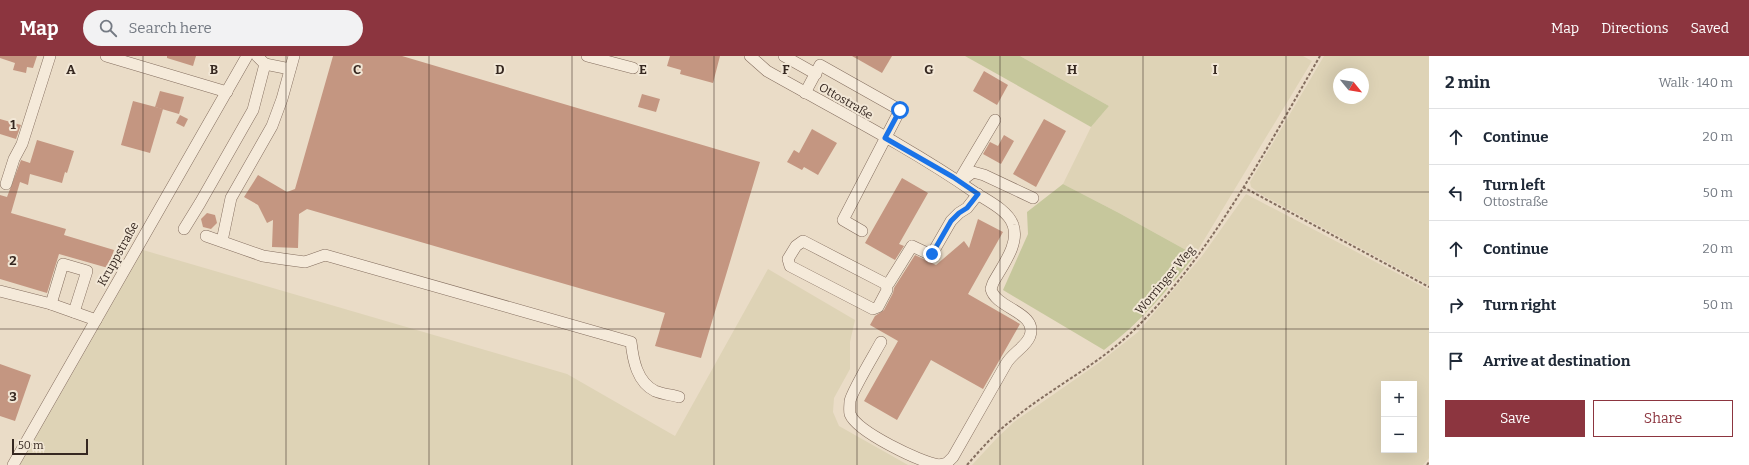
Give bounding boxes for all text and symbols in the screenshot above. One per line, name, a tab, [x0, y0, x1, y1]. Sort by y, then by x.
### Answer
search box	[83, 10, 363, 46]
text: Map	[20, 17, 59, 40]
icon: search	[97, 17, 119, 39]
text: Search here	[129, 19, 212, 37]
text: Map	[1551, 20, 1579, 37]
text: Directions	[1601, 20, 1669, 37]
text: Saved	[1691, 20, 1729, 37]
text: A	[66, 62, 76, 77]
text: B	[210, 62, 218, 77]
text: C	[353, 62, 361, 77]
text: D	[495, 62, 505, 77]
text: E	[639, 62, 647, 77]
text: F	[782, 62, 790, 77]
text: G	[924, 62, 934, 77]
text: H	[1067, 62, 1077, 77]
text: I	[1213, 62, 1218, 77]
north arrow	[1333, 68, 1369, 104]
text: 2 min	[1445, 72, 1490, 93]
text: Walk · 140 m	[1658, 75, 1733, 90]
street label: Ottostraße	[816, 80, 876, 122]
route start	[891, 101, 909, 119]
text: 1	[10, 117, 16, 132]
icon: ahead	[1445, 126, 1467, 148]
text: Continue	[1483, 128, 1549, 146]
text: 20 m	[1703, 129, 1733, 144]
text: Turn left	[1483, 176, 1545, 194]
icon: left	[1445, 182, 1467, 204]
text: 50 m	[1703, 185, 1733, 200]
text: Ottostraße	[1483, 194, 1548, 209]
street label: Kruppstraße	[95, 220, 141, 288]
icon: ahead	[1445, 238, 1467, 260]
text: Continue	[1483, 240, 1549, 258]
text: 20 m	[1703, 241, 1733, 256]
street label: Worringer Weg	[1132, 243, 1198, 317]
route end	[923, 245, 941, 263]
text: 2	[9, 253, 17, 268]
icon: right	[1445, 294, 1467, 316]
text: Turn right	[1483, 296, 1556, 314]
text: 50 m	[1703, 297, 1733, 312]
icon: arrive	[1445, 350, 1467, 372]
text: Arrive at destination	[1483, 352, 1630, 370]
map controls	[1381, 381, 1417, 453]
button: +	[1381, 381, 1417, 417]
text: 3	[9, 389, 17, 404]
button: Save	[1445, 400, 1585, 437]
button: Share	[1593, 400, 1733, 437]
button: −	[1381, 417, 1417, 453]
scale bar	[12, 437, 88, 456]
text: 50 m	[18, 439, 44, 452]

